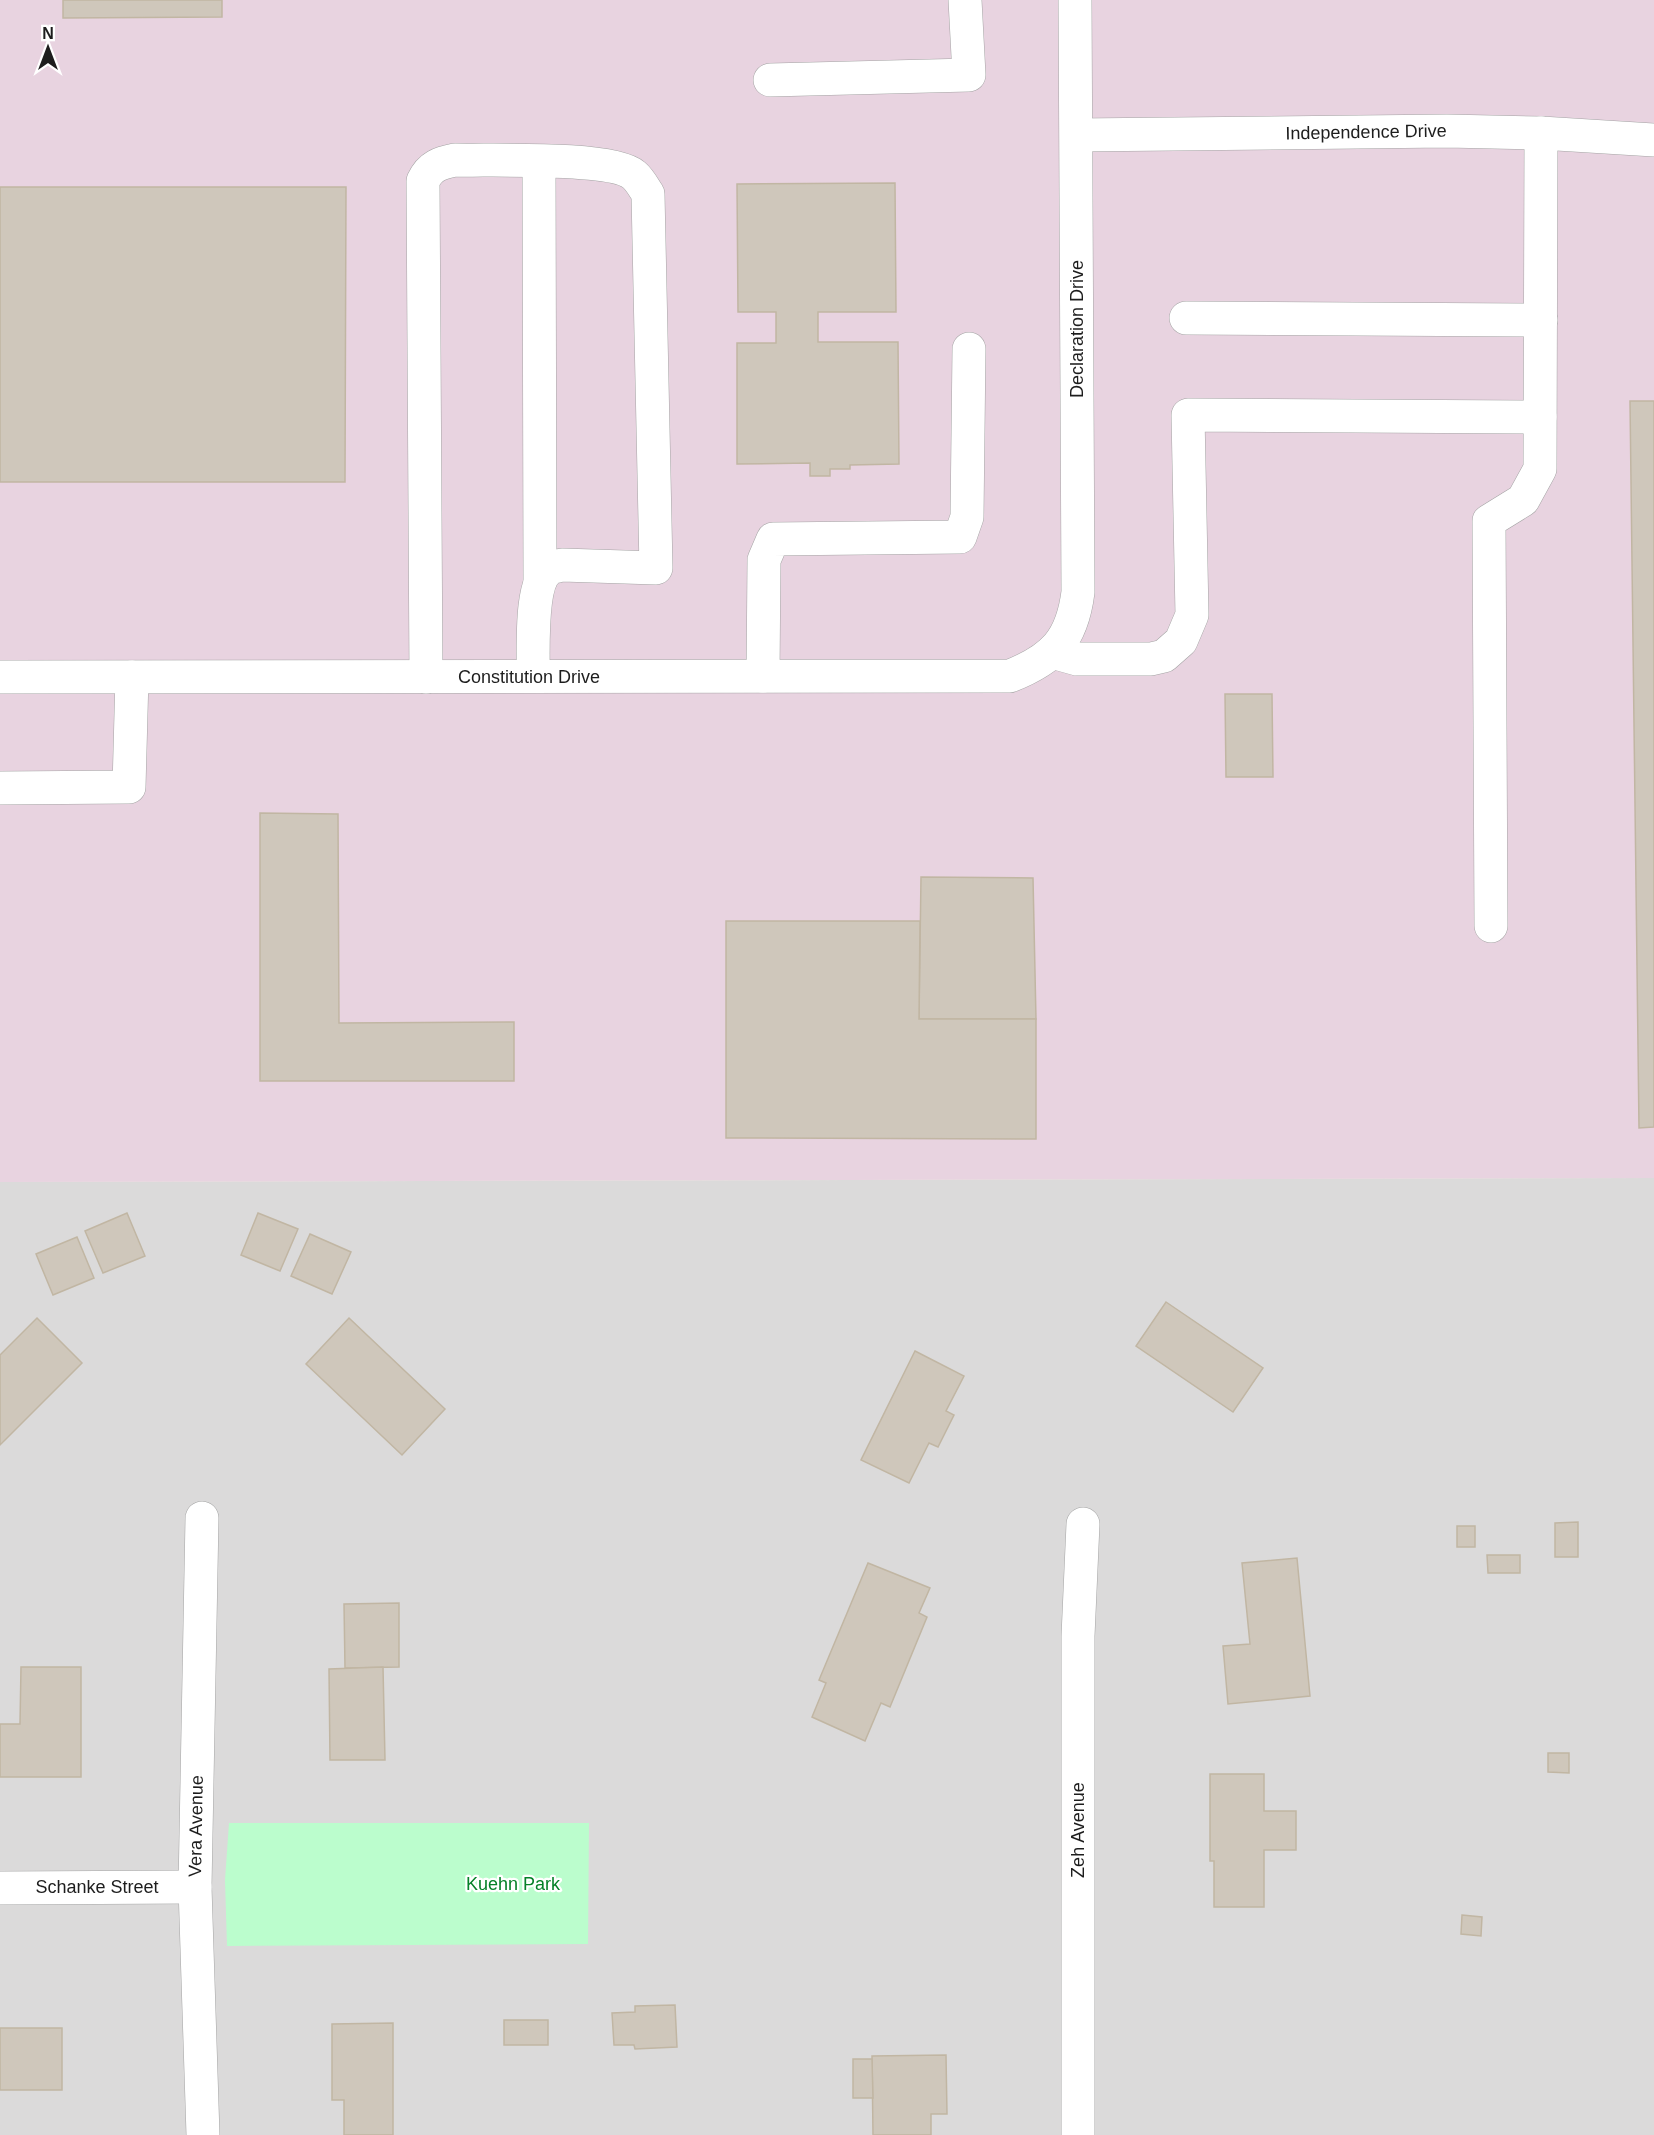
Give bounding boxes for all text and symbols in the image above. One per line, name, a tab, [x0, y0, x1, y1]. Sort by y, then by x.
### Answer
north arrow	[18, 18, 78, 78]
text: N	[42, 25, 54, 42]
street label: Independence Drive	[1285, 121, 1447, 143]
street label: Declaration Drive	[1067, 260, 1087, 398]
street label: Constitution Drive	[458, 667, 600, 687]
street label: Vera Avenue	[185, 1775, 207, 1877]
street label: Zeh Avenue	[1068, 1782, 1088, 1878]
park label: Kuehn Park	[466, 1874, 561, 1894]
street label: Schanke Street	[35, 1877, 159, 1897]

